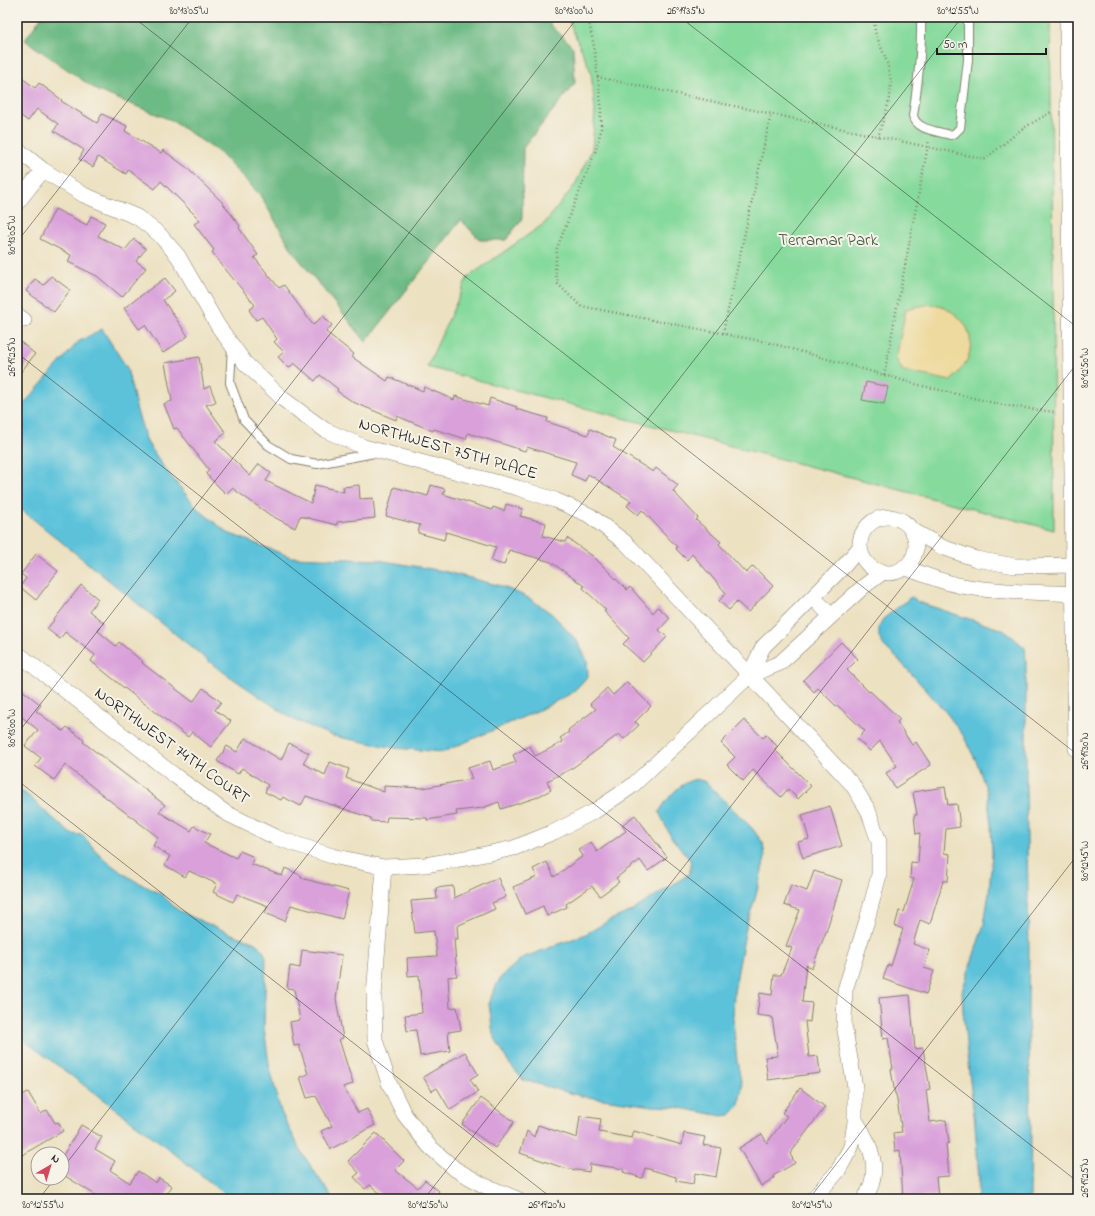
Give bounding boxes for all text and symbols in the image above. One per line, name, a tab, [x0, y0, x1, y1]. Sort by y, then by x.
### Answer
text: 80°13'05"W	[169, 4, 209, 19]
text: 80°13'00"W	[555, 4, 593, 19]
text: 26°19'35"N	[667, 4, 705, 19]
text: 80°12'55"W	[937, 4, 979, 19]
scale bar	[937, 30, 1046, 56]
text: 50 m	[943, 36, 967, 54]
text: 80°13'05"W	[5, 215, 20, 255]
park label: Terramar Park	[778, 228, 878, 253]
text: 26°19'25"N	[5, 337, 20, 377]
text: 80°12'50"W	[1078, 348, 1093, 388]
street label: NORTHWEST 75TH PLACE	[356, 412, 540, 486]
street label: NORTHWEST 74TH COURT	[89, 681, 255, 811]
text: 80°13'00"W	[5, 709, 20, 747]
text: 26°19'30"N	[1078, 732, 1093, 769]
text: 80°12'45"W	[1078, 841, 1093, 881]
north arrow	[30, 1146, 70, 1186]
text: N	[48, 1150, 63, 1168]
text: 26°19'25"N	[1078, 1158, 1093, 1198]
text: 80°12'55"W	[22, 1198, 64, 1213]
text: 80°12'50"W	[408, 1198, 448, 1213]
text: 26°19'20"N	[528, 1198, 566, 1213]
text: 80°12'45"W	[792, 1198, 832, 1213]

